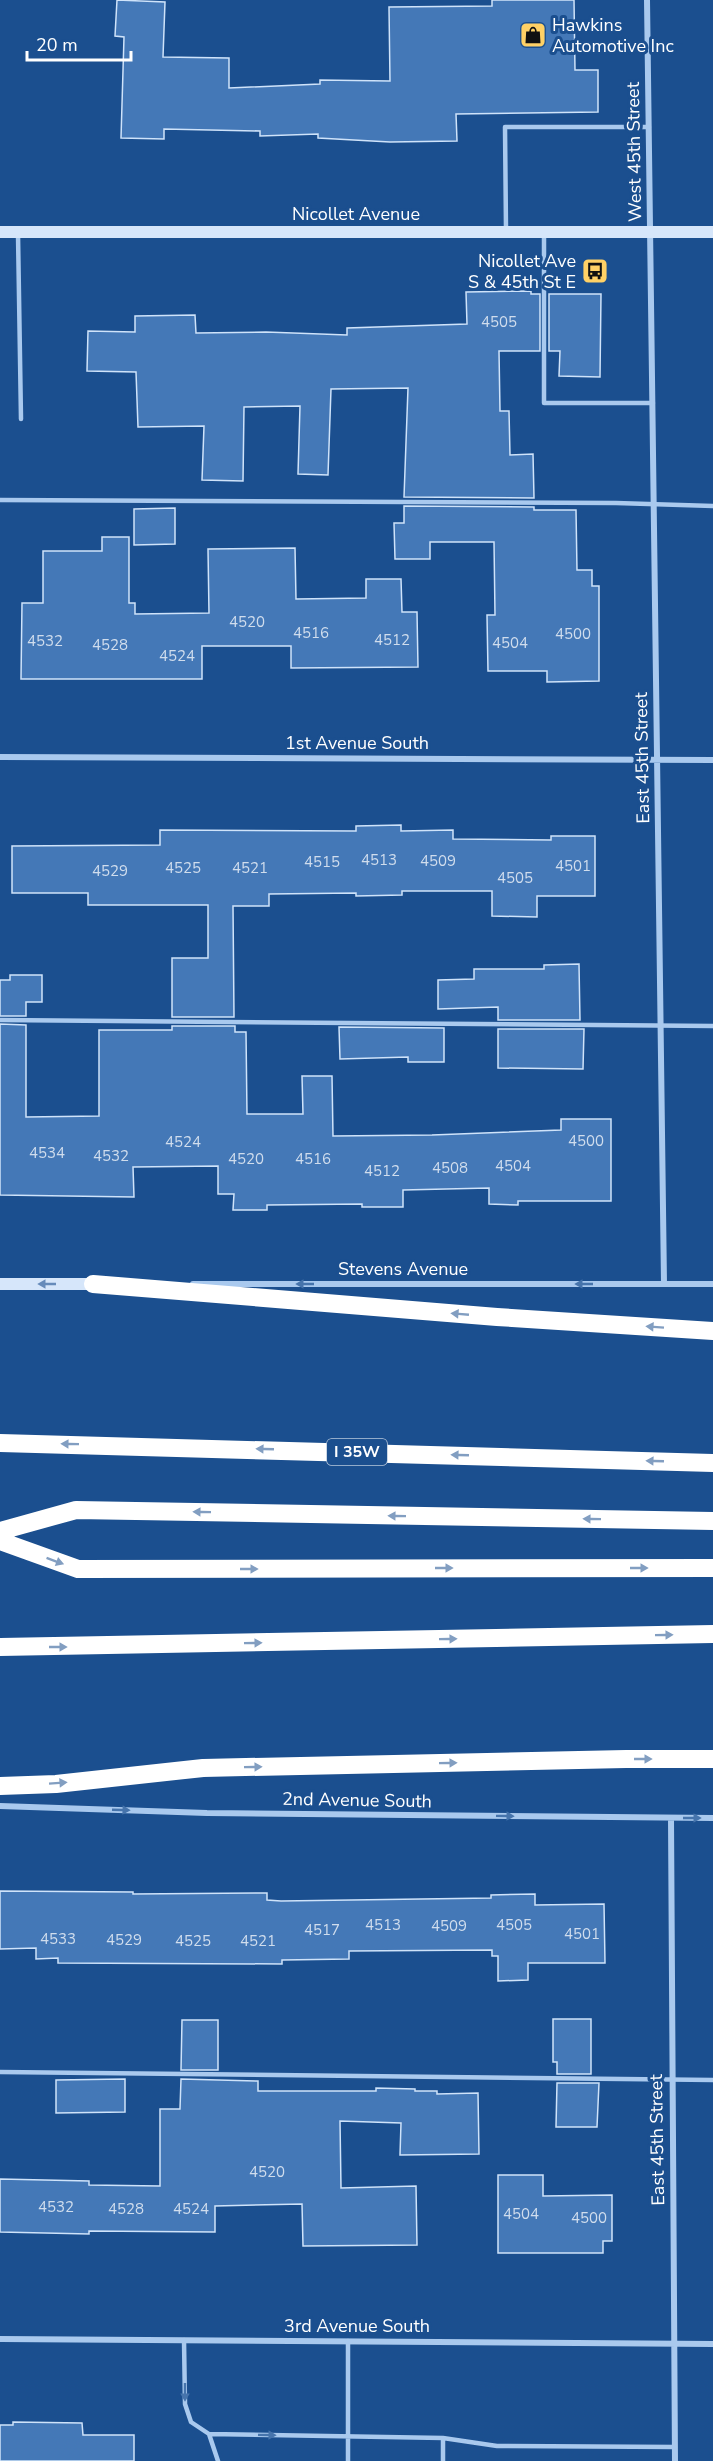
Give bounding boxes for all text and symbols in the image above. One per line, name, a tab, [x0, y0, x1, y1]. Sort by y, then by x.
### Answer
place label: Hawkins Automotive Inc	[552, 13, 674, 58]
shop icon: Hawkins Automotive Inc	[518, 20, 548, 50]
scale bar	[27, 24, 130, 62]
text: 20 m	[36, 33, 78, 57]
street label: West 45th Street	[621, 81, 647, 222]
street label: Nicollet Avenue	[292, 202, 420, 226]
place label: Nicollet Ave S & 45th St E	[468, 249, 576, 294]
bus stop icon: Nicollet Ave S & 45th St E	[580, 256, 610, 286]
house number: 4505	[481, 312, 517, 332]
house number: 4520	[229, 612, 265, 632]
house number: 4516	[293, 623, 329, 643]
house number: 4500	[555, 624, 591, 644]
house number: 4512	[374, 630, 410, 650]
house number: 4532	[27, 631, 63, 651]
house number: 4504	[492, 633, 528, 653]
house number: 4528	[92, 635, 128, 655]
house number: 4524	[159, 646, 195, 666]
street label: East 45th Street	[629, 691, 655, 824]
street label: 1st Avenue South	[285, 731, 429, 755]
house number: 4513	[361, 850, 397, 870]
house number: 4509	[420, 851, 456, 871]
house number: 4515	[304, 852, 340, 872]
house number: 4501	[555, 856, 591, 876]
house number: 4525	[165, 858, 201, 878]
house number: 4521	[232, 858, 268, 878]
house number: 4529	[92, 861, 128, 881]
house number: 4505	[497, 868, 533, 888]
house number: 4500	[568, 1131, 604, 1151]
house number: 4524	[165, 1132, 201, 1152]
house number: 4534	[29, 1143, 65, 1163]
house number: 4532	[93, 1146, 129, 1166]
house number: 4520	[228, 1149, 264, 1169]
house number: 4516	[295, 1149, 331, 1169]
house number: 4504	[495, 1156, 531, 1176]
house number: 4508	[432, 1158, 468, 1178]
house number: 4512	[364, 1161, 400, 1181]
street label: Stevens Avenue	[338, 1257, 468, 1281]
one-way arrow	[37, 1279, 56, 1289]
one-way arrow	[296, 1279, 315, 1289]
one-way arrow	[575, 1279, 594, 1289]
one-way arrow	[451, 1309, 470, 1319]
one-way arrow	[645, 1323, 664, 1332]
one-way arrow	[60, 1439, 79, 1449]
road number: I 35W	[327, 1439, 387, 1465]
one-way arrow	[255, 1445, 274, 1454]
one-way arrow	[450, 1450, 469, 1460]
one-way arrow	[645, 1456, 664, 1466]
one-way arrow	[192, 1508, 211, 1517]
one-way arrow	[387, 1511, 406, 1521]
one-way arrow	[582, 1514, 601, 1524]
one-way arrow	[46, 1556, 64, 1566]
one-way arrow	[434, 1563, 453, 1573]
one-way arrow	[629, 1563, 648, 1573]
one-way arrow	[239, 1564, 258, 1574]
one-way arrow	[655, 1630, 674, 1639]
one-way arrow	[439, 1634, 458, 1643]
one-way arrow	[244, 1638, 263, 1648]
one-way arrow	[49, 1642, 68, 1652]
one-way arrow	[633, 1754, 652, 1764]
one-way arrow	[438, 1758, 457, 1768]
one-way arrow	[243, 1763, 262, 1772]
one-way arrow	[49, 1778, 68, 1788]
street label: 2nd Avenue South	[282, 1787, 432, 1813]
one-way arrow	[112, 1805, 131, 1814]
one-way arrow	[496, 1812, 515, 1821]
one-way arrow	[682, 1813, 701, 1823]
house number: 4513	[365, 1915, 401, 1935]
house number: 4505	[496, 1915, 532, 1935]
house number: 4509	[431, 1916, 467, 1936]
house number: 4517	[304, 1920, 340, 1940]
house number: 4501	[564, 1924, 600, 1944]
house number: 4533	[40, 1929, 76, 1949]
house number: 4529	[106, 1930, 142, 1950]
house number: 4525	[175, 1931, 211, 1951]
house number: 4521	[240, 1931, 276, 1951]
street label: East 45th Street	[644, 2073, 670, 2206]
house number: 4520	[249, 2162, 285, 2182]
house number: 4532	[38, 2197, 74, 2217]
house number: 4528	[108, 2199, 144, 2219]
house number: 4524	[173, 2199, 209, 2219]
house number: 4504	[503, 2204, 539, 2224]
house number: 4500	[571, 2208, 607, 2228]
street label: 3rd Avenue South	[284, 2314, 430, 2338]
one-way arrow	[180, 2383, 190, 2402]
one-way arrow	[258, 2430, 277, 2440]

